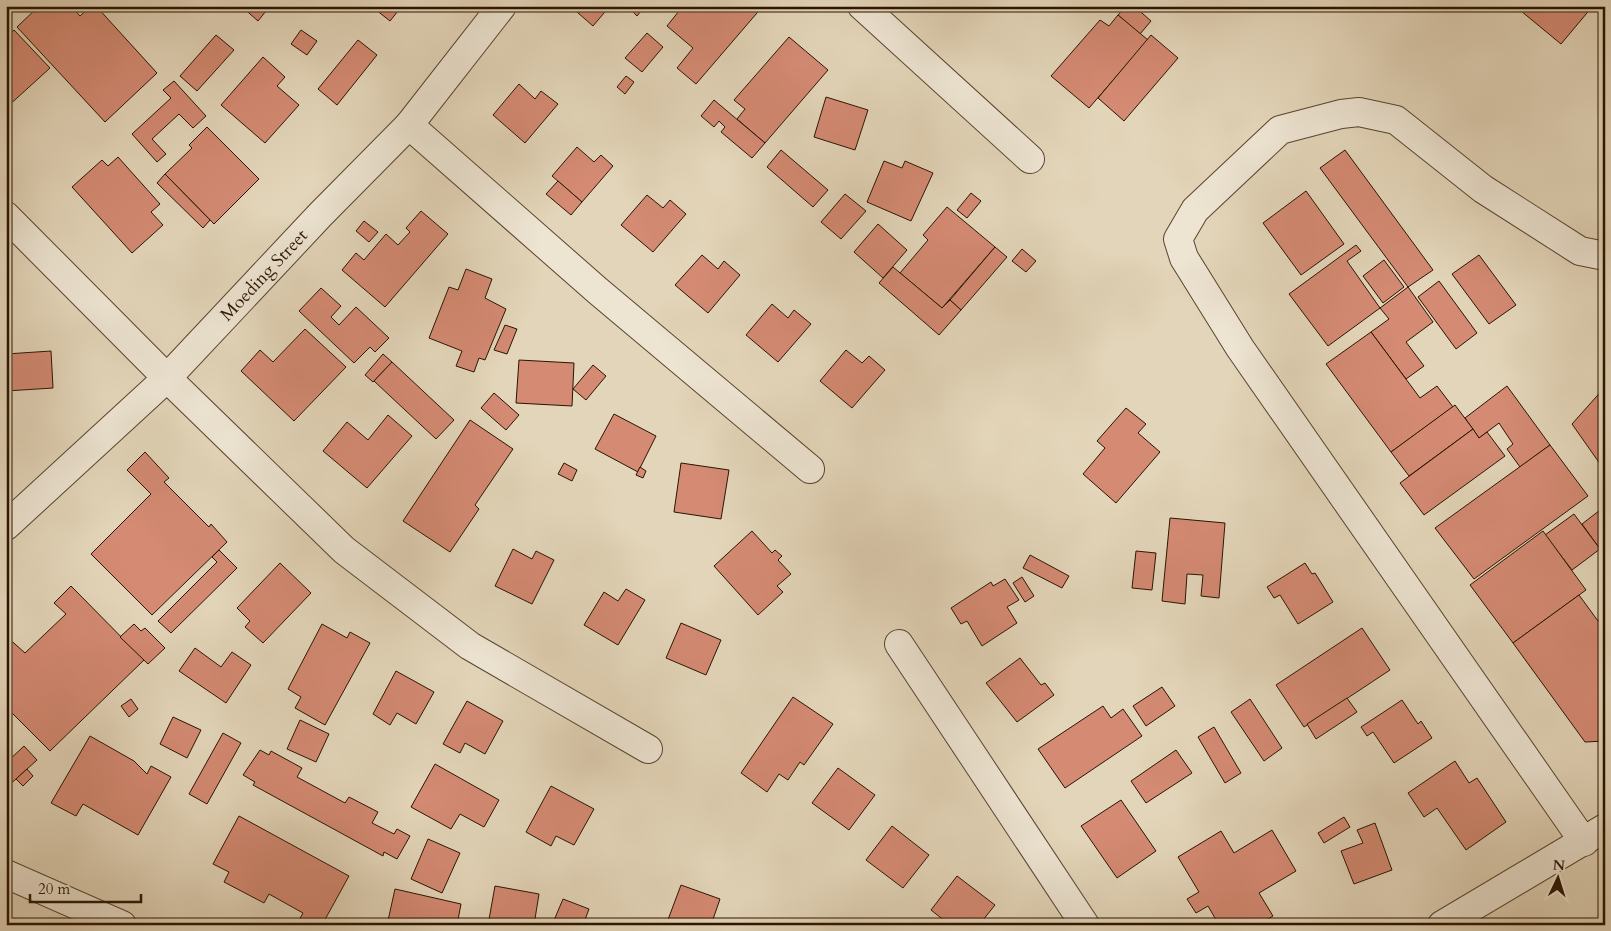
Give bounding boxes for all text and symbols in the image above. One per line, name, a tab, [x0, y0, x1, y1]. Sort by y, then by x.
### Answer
street label: Moeding Street	[215, 223, 314, 327]
north arrow	[1534, 854, 1584, 904]
text: N	[1552, 856, 1566, 875]
scale bar	[30, 871, 141, 903]
text: 20 m	[38, 879, 70, 899]

